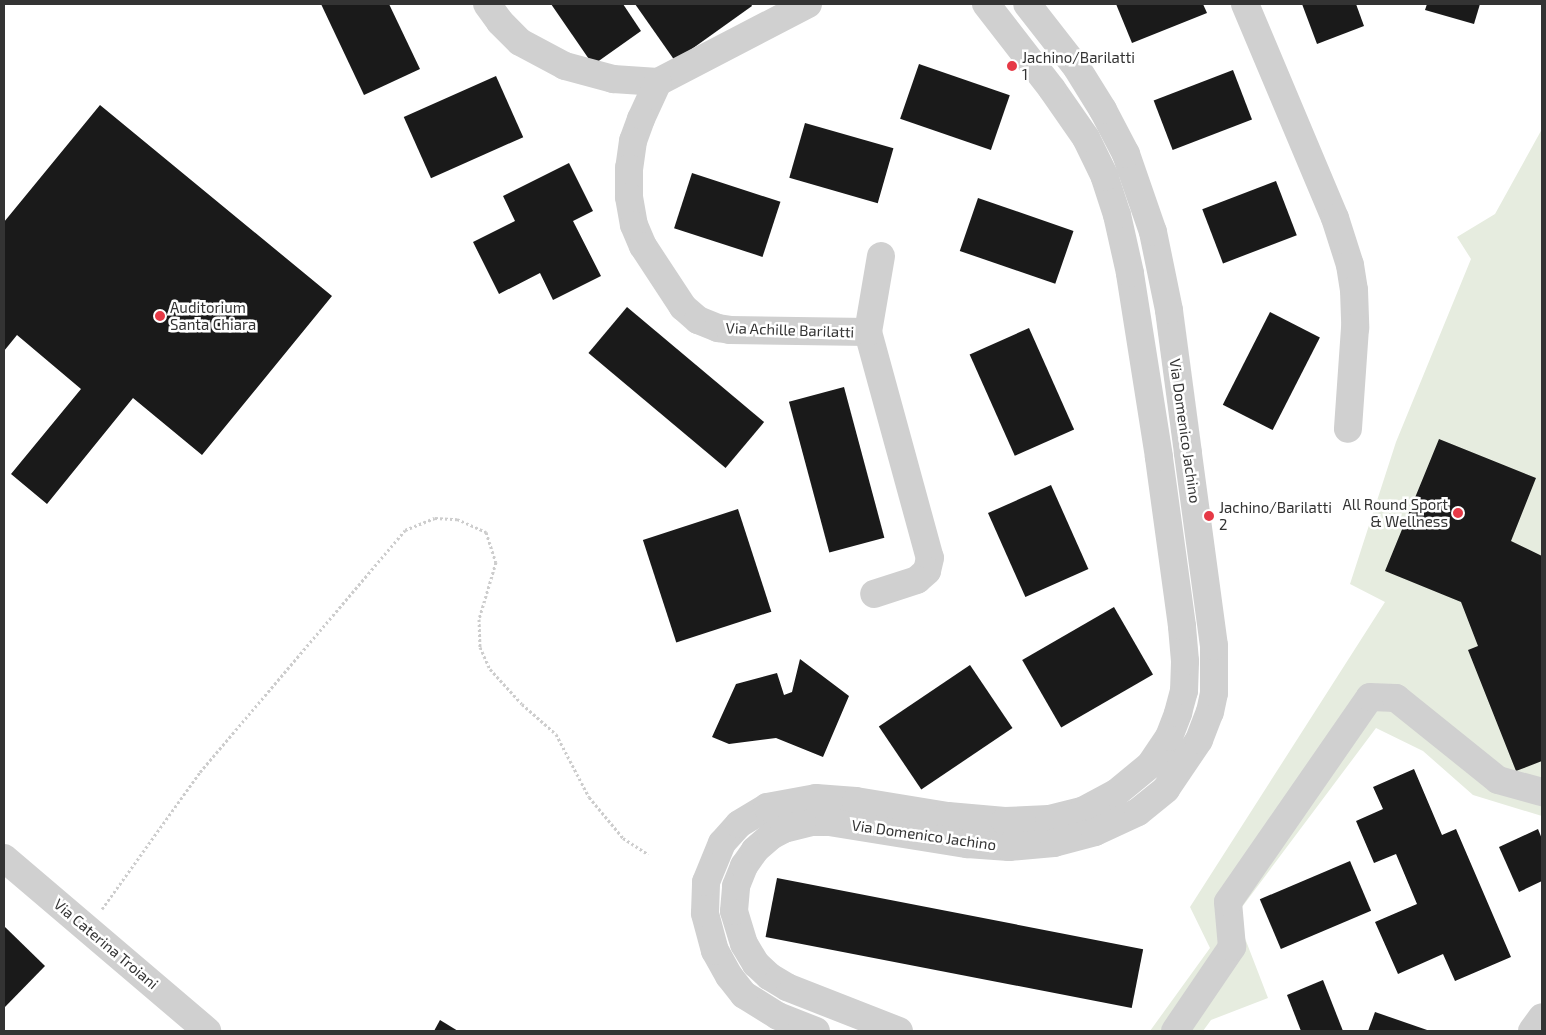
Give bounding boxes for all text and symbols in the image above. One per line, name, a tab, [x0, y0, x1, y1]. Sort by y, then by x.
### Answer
place label: Jachino/Barilatti 1	[1022, 48, 1135, 83]
marker: Jachino/Barilatti 1	[1006, 60, 1018, 72]
place label: Auditorium Santa Chiara	[170, 298, 256, 333]
marker: Auditorium Santa Chiara	[154, 310, 166, 322]
street label: Via Achille Barilatti	[725, 319, 855, 341]
street label: Via Domenico Jachino	[1166, 357, 1204, 505]
place label: All Round Sport & Wellness	[1342, 495, 1448, 530]
place label: Jachino/Barilatti 2	[1219, 498, 1332, 533]
marker: All Round Sport & Wellness	[1452, 507, 1464, 519]
marker: Jachino/Barilatti 2	[1203, 510, 1215, 522]
street label: Via Domenico Jachino	[850, 816, 998, 854]
street label: Via Caterina Troiani	[50, 895, 162, 993]

